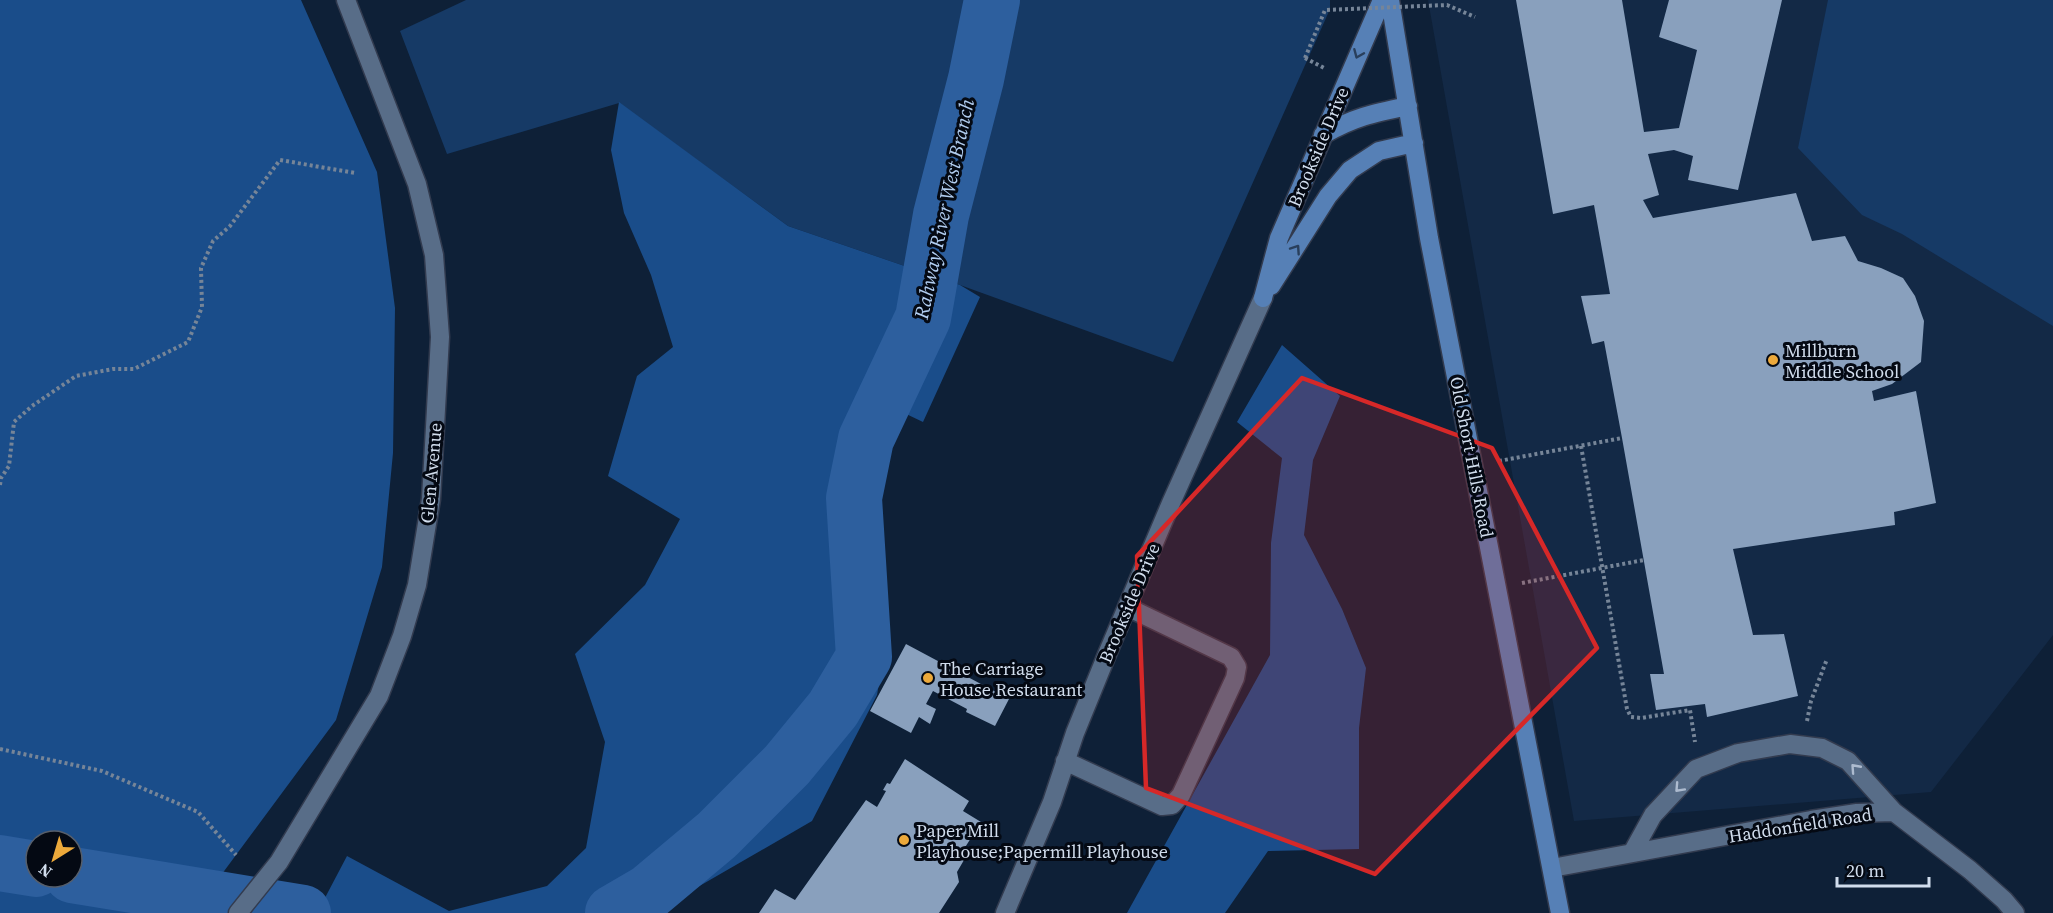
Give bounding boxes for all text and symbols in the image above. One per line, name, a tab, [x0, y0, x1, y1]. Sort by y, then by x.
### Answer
one-way arrow	[1353, 47, 1365, 58]
street label: Brookside Drive	[1281, 83, 1355, 211]
water label: Rahway River West Branch	[907, 96, 981, 323]
one-way arrow	[1289, 245, 1300, 256]
place label: Millburn Middle School	[1785, 338, 1899, 384]
marker: Millburn Middle School	[1766, 353, 1780, 367]
street label: Old Short Hills Road	[1444, 374, 1500, 540]
street label: Glen Avenue	[414, 422, 448, 524]
street label: Brookside Drive	[1092, 539, 1166, 667]
place label: The Carriage House Restaurant	[940, 656, 1083, 702]
marker: The Carriage House Restaurant	[921, 671, 935, 685]
one-way arrow	[1851, 765, 1862, 775]
one-way arrow	[1675, 781, 1686, 792]
street label: Haddonfield Road	[1727, 801, 1873, 849]
place label: Paper Mill Playhouse;Papermill Playhouse	[916, 818, 1168, 864]
north arrow	[24, 829, 84, 889]
marker: Paper Mill Playhouse;Papermill Playhouse	[897, 833, 911, 847]
scale bar	[1837, 850, 1928, 888]
text: N	[33, 858, 56, 883]
text: 20 m	[1846, 858, 1884, 883]

